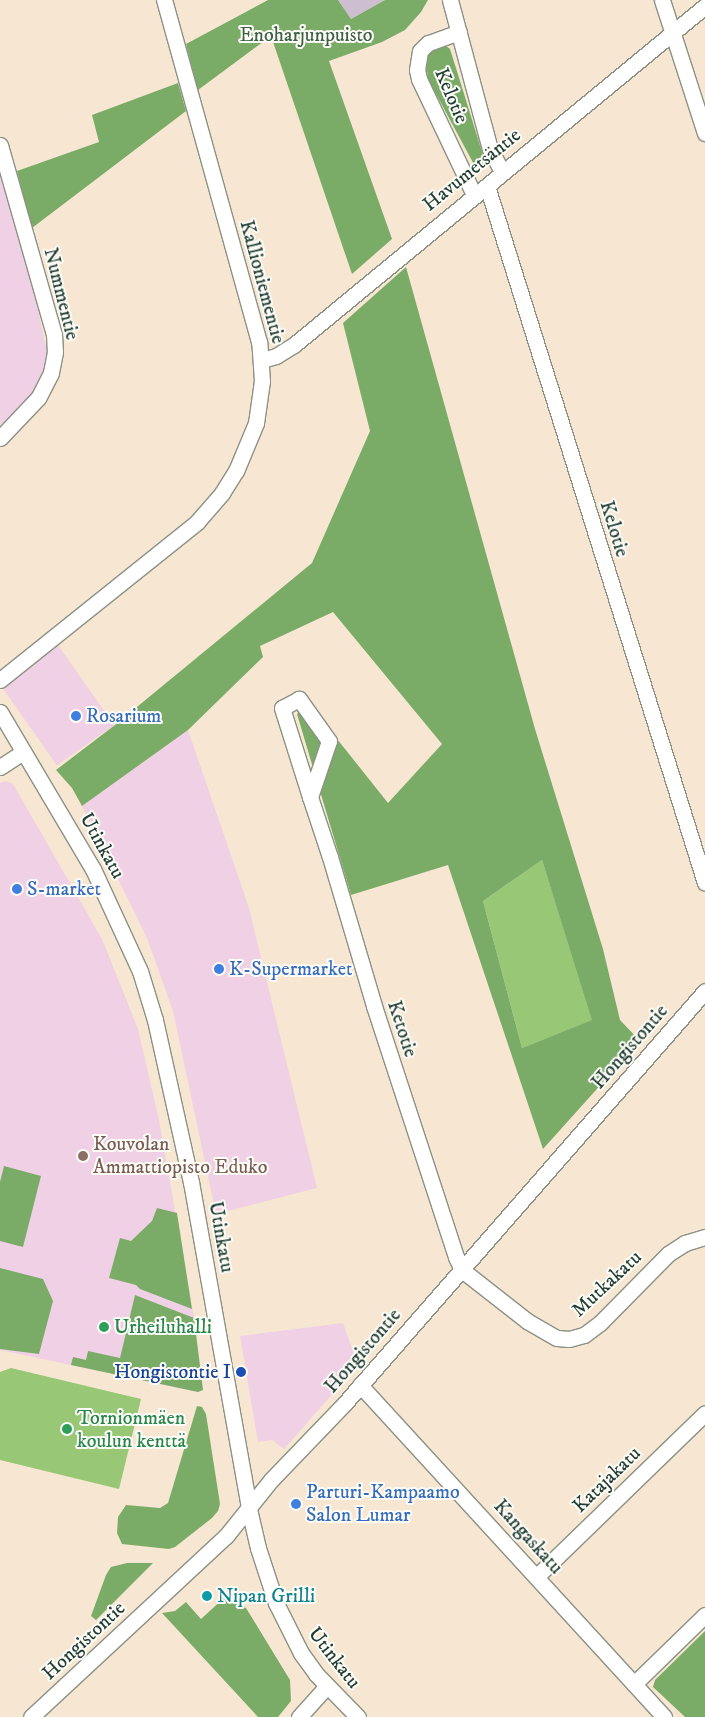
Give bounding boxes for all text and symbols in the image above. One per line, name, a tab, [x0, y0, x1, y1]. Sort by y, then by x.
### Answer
park label: Enoharjunpuisto	[239, 23, 373, 47]
street label: Kelotie	[429, 65, 473, 127]
street label: Havumetsäntie	[418, 123, 526, 217]
street label: Kallioniementie	[234, 218, 290, 346]
street label: Nummentie	[38, 245, 84, 343]
street label: Kelotie	[594, 498, 634, 560]
place label: Rosarium	[86, 704, 161, 728]
marker: Rosarium	[70, 710, 82, 722]
street label: Utinkatu	[74, 809, 130, 883]
place label: S-market	[27, 877, 101, 901]
marker: S-market	[11, 883, 23, 895]
place label: K-Supermarket	[229, 957, 352, 981]
marker: K-Supermarket	[213, 963, 225, 975]
street label: Ketotie	[382, 998, 422, 1060]
street label: Hongistontie	[587, 1000, 673, 1094]
place label: Kouvolan Ammattiopisto Eduko	[93, 1132, 268, 1179]
marker: Kouvolan Ammattiopisto Eduko	[77, 1150, 89, 1162]
street label: Utinkatu	[203, 1200, 239, 1274]
street label: Mutkakatu	[567, 1246, 647, 1322]
street label: Hongistontie	[320, 1304, 406, 1398]
place label: Urheiluhalli	[114, 1315, 212, 1339]
marker: Urheiluhalli	[98, 1321, 110, 1333]
place label: Hongistontie I	[114, 1360, 231, 1384]
marker: Hongistontie I	[235, 1366, 247, 1378]
place label: Tornionmäen koulun kenttä	[77, 1406, 186, 1453]
marker: Tornionmäen koulun kenttä	[61, 1423, 73, 1435]
street label: Katajakatu	[568, 1442, 646, 1518]
place label: Parturi-Kampaamo Salon Lumar	[306, 1480, 460, 1527]
street label: Kangaskatu	[488, 1495, 568, 1579]
marker: Parturi-Kampaamo Salon Lumar	[290, 1498, 302, 1510]
place label: Nipan Grilli	[217, 1584, 315, 1608]
marker: Nipan Grilli	[201, 1590, 213, 1602]
street label: Hongistontie	[38, 1597, 130, 1685]
street label: Utinkatu	[303, 1622, 365, 1694]

